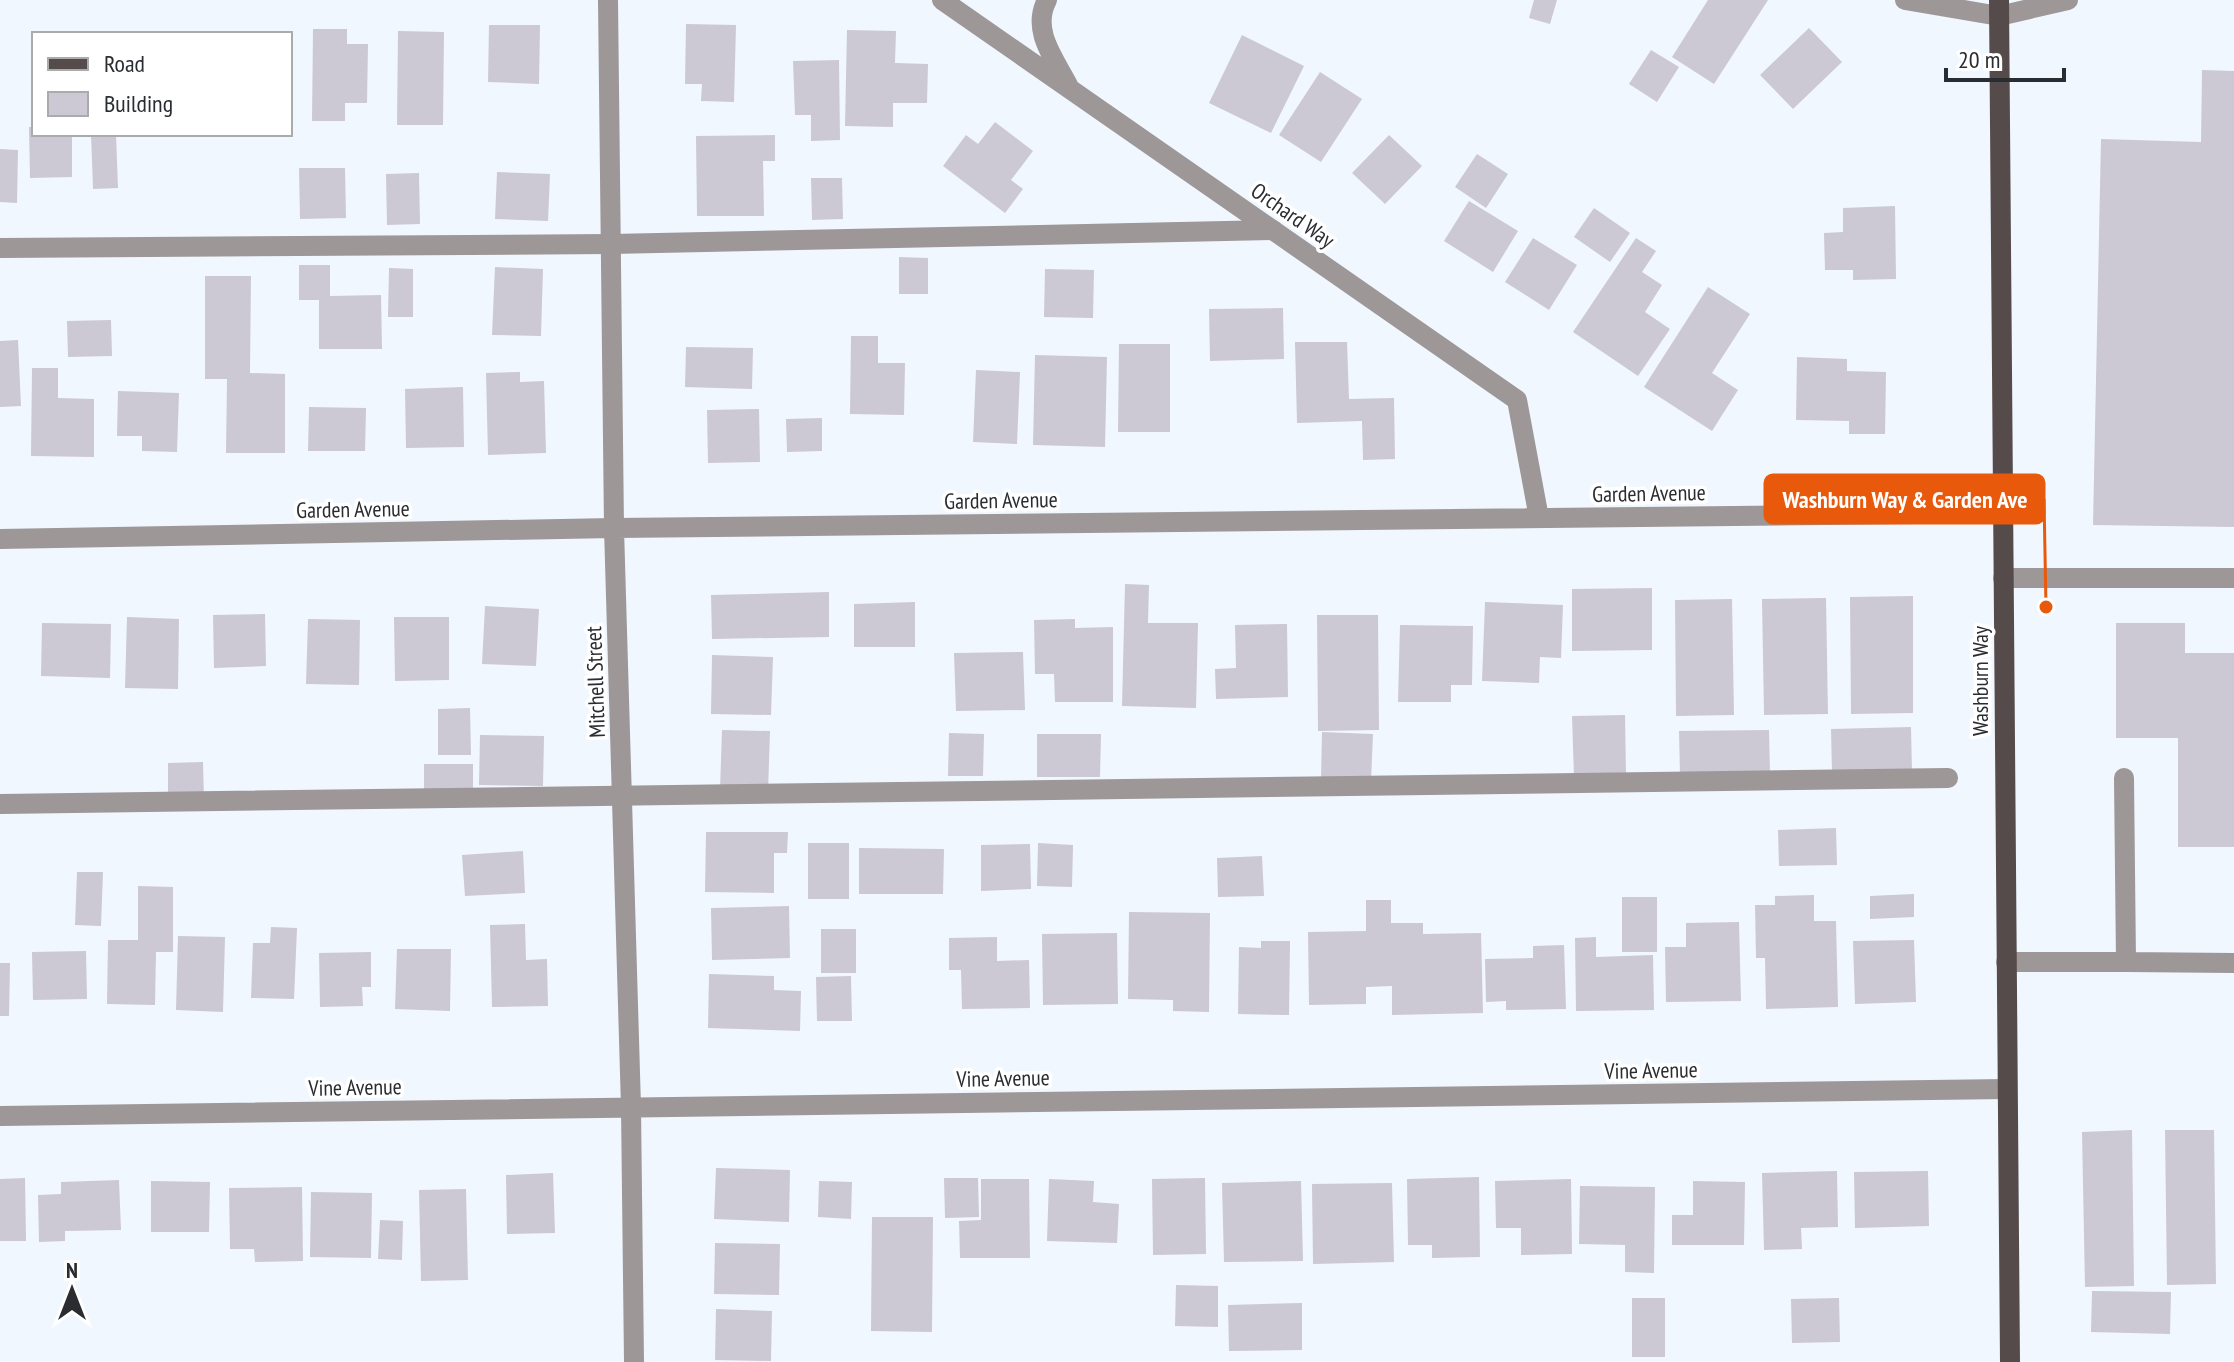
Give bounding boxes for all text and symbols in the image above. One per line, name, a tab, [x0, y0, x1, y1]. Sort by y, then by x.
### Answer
legend	[32, 32, 292, 136]
scale bar	[1946, 32, 2064, 82]
text: 20 m	[1958, 44, 2000, 75]
text: Road	[104, 48, 145, 79]
text: Building	[104, 88, 173, 119]
street label: Orchard Way	[1246, 176, 1341, 254]
callout: Washburn Way & Garden Ave	[1765, 475, 2044, 523]
street label: Garden Avenue	[1592, 478, 1706, 508]
text: Washburn Way & Garden Ave	[1782, 484, 2027, 515]
street label: Garden Avenue	[944, 485, 1058, 515]
street label: Garden Avenue	[296, 494, 410, 524]
street label: Washburn Way	[1966, 625, 1994, 736]
street label: Mitchell Street	[579, 626, 611, 738]
street label: Vine Avenue	[1603, 1055, 1698, 1085]
street label: Vine Avenue	[955, 1063, 1050, 1093]
street label: Vine Avenue	[307, 1072, 402, 1102]
north arrow	[32, 1250, 112, 1330]
text: N	[66, 1256, 78, 1284]

